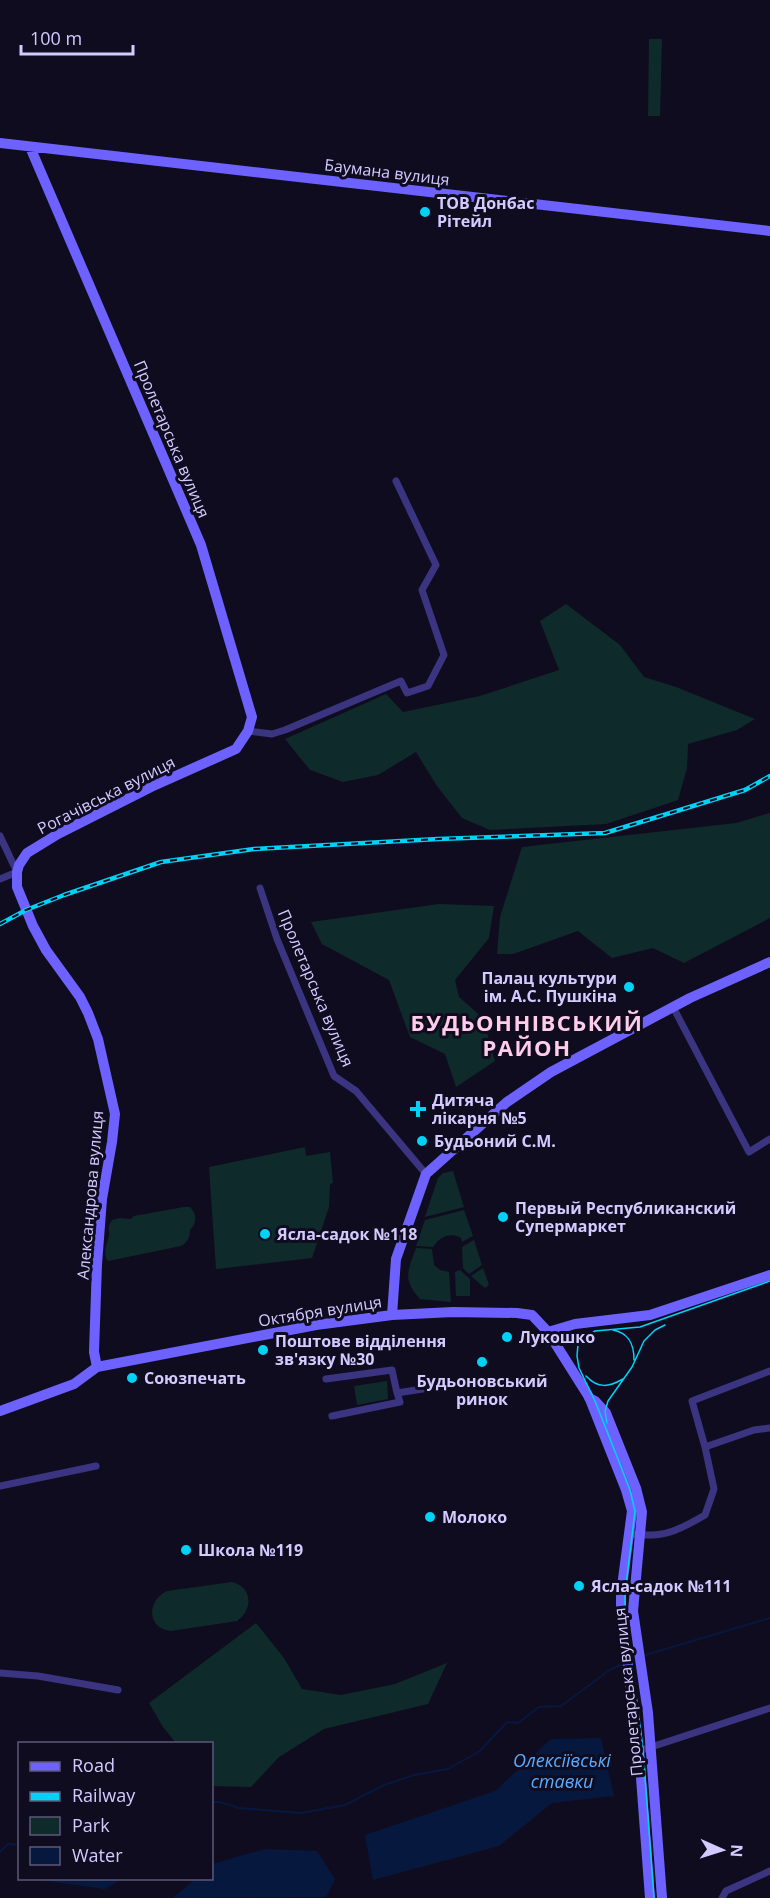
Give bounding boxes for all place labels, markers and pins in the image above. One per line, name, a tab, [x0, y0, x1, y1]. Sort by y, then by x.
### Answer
place label: ТОВ Донбас Рітейл	[437, 192, 534, 232]
marker: ТОВ Донбас Рітейл	[418, 205, 432, 219]
place label: Палац культури ім. А.С. Пушкіна	[482, 967, 617, 1007]
marker: Палац культури ім. А.С. Пушкіна	[622, 980, 636, 994]
place label: Дитяча лікарня №5	[432, 1089, 527, 1129]
marker: Дитяча лікарня №5	[409, 1100, 427, 1118]
place label: Будьоний С.М.	[434, 1130, 556, 1152]
marker: Будьоний С.М.	[415, 1134, 429, 1148]
place label: Первый Республиканский Супермаркет	[515, 1197, 736, 1237]
marker: Первый Республиканский Супермаркет	[496, 1210, 510, 1224]
place label: Ясла-садок №118	[276, 1223, 417, 1245]
marker: Ясла-садок №118	[258, 1227, 272, 1241]
place label: Лукошко	[519, 1326, 595, 1348]
place label: Поштове відділення зв'язку №30	[275, 1330, 446, 1370]
marker: Лукошко	[500, 1330, 514, 1344]
marker: Поштове відділення зв'язку №30	[256, 1343, 270, 1357]
marker: Будьоновський ринок	[475, 1355, 489, 1369]
place label: Союзпечать	[144, 1367, 246, 1389]
place label: Будьоновський ринок	[416, 1370, 548, 1410]
marker: Союзпечать	[125, 1371, 139, 1385]
place label: Молоко	[442, 1506, 507, 1528]
marker: Молоко	[423, 1510, 437, 1524]
place label: Школа №119	[198, 1539, 303, 1561]
marker: Школа №119	[179, 1543, 193, 1557]
place label: Ясла-садок №111	[590, 1575, 731, 1597]
marker: Ясла-садок №111	[572, 1579, 586, 1593]

